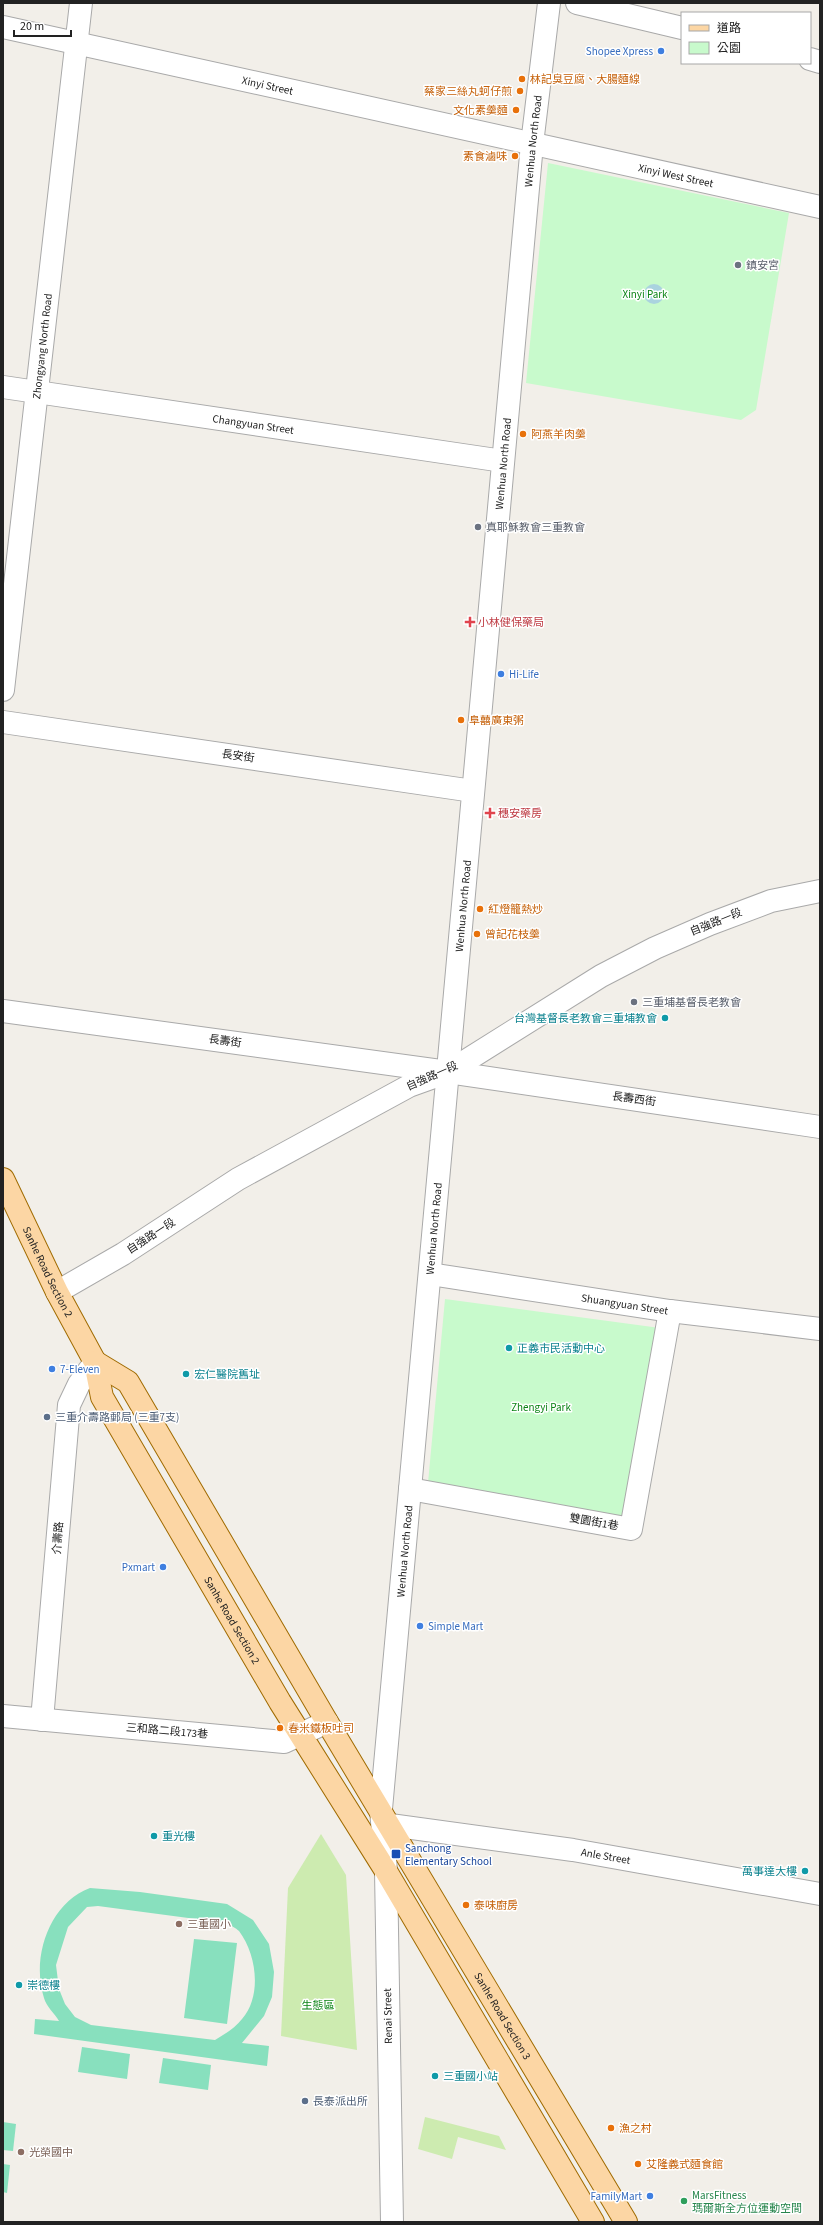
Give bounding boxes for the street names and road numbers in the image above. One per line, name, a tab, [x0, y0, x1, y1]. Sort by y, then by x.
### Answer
street label: Xinyi Street	[241, 72, 295, 98]
street label: Wenhua North Road	[521, 94, 545, 188]
street label: Xinyi West Street	[637, 160, 715, 191]
street label: Zhongyang North Road	[29, 293, 55, 400]
street label: Changyuan Street	[212, 411, 295, 438]
street label: Wenhua North Road	[491, 417, 515, 510]
street label: 長安街	[221, 746, 255, 766]
street label: Wenhua North Road	[451, 859, 475, 953]
street label: 自強路一段	[688, 905, 744, 939]
street label: 長壽街	[208, 1031, 242, 1051]
street label: 自強路一段	[404, 1058, 460, 1094]
street label: 長壽西街	[611, 1089, 657, 1109]
street label: Wenhua North Road	[422, 1182, 445, 1275]
street label: 自強路一段	[124, 1215, 178, 1257]
street label: Sanhe Road Section 2	[19, 1224, 77, 1320]
street label: Shuangyuan Street	[580, 1290, 669, 1318]
street label: Wenhua North Road	[393, 1505, 416, 1598]
street label: 雙園街1巷	[568, 1510, 620, 1534]
street label: 介壽路	[49, 1521, 67, 1555]
street label: Sanhe Road Section 2	[201, 1574, 264, 1667]
street label: 三和路二段173巷	[125, 1720, 209, 1742]
street label: Anle Street	[580, 1844, 632, 1868]
street label: Sanhe Road Section 3	[471, 1969, 535, 2062]
street label: Renai Street	[380, 1988, 396, 2044]

